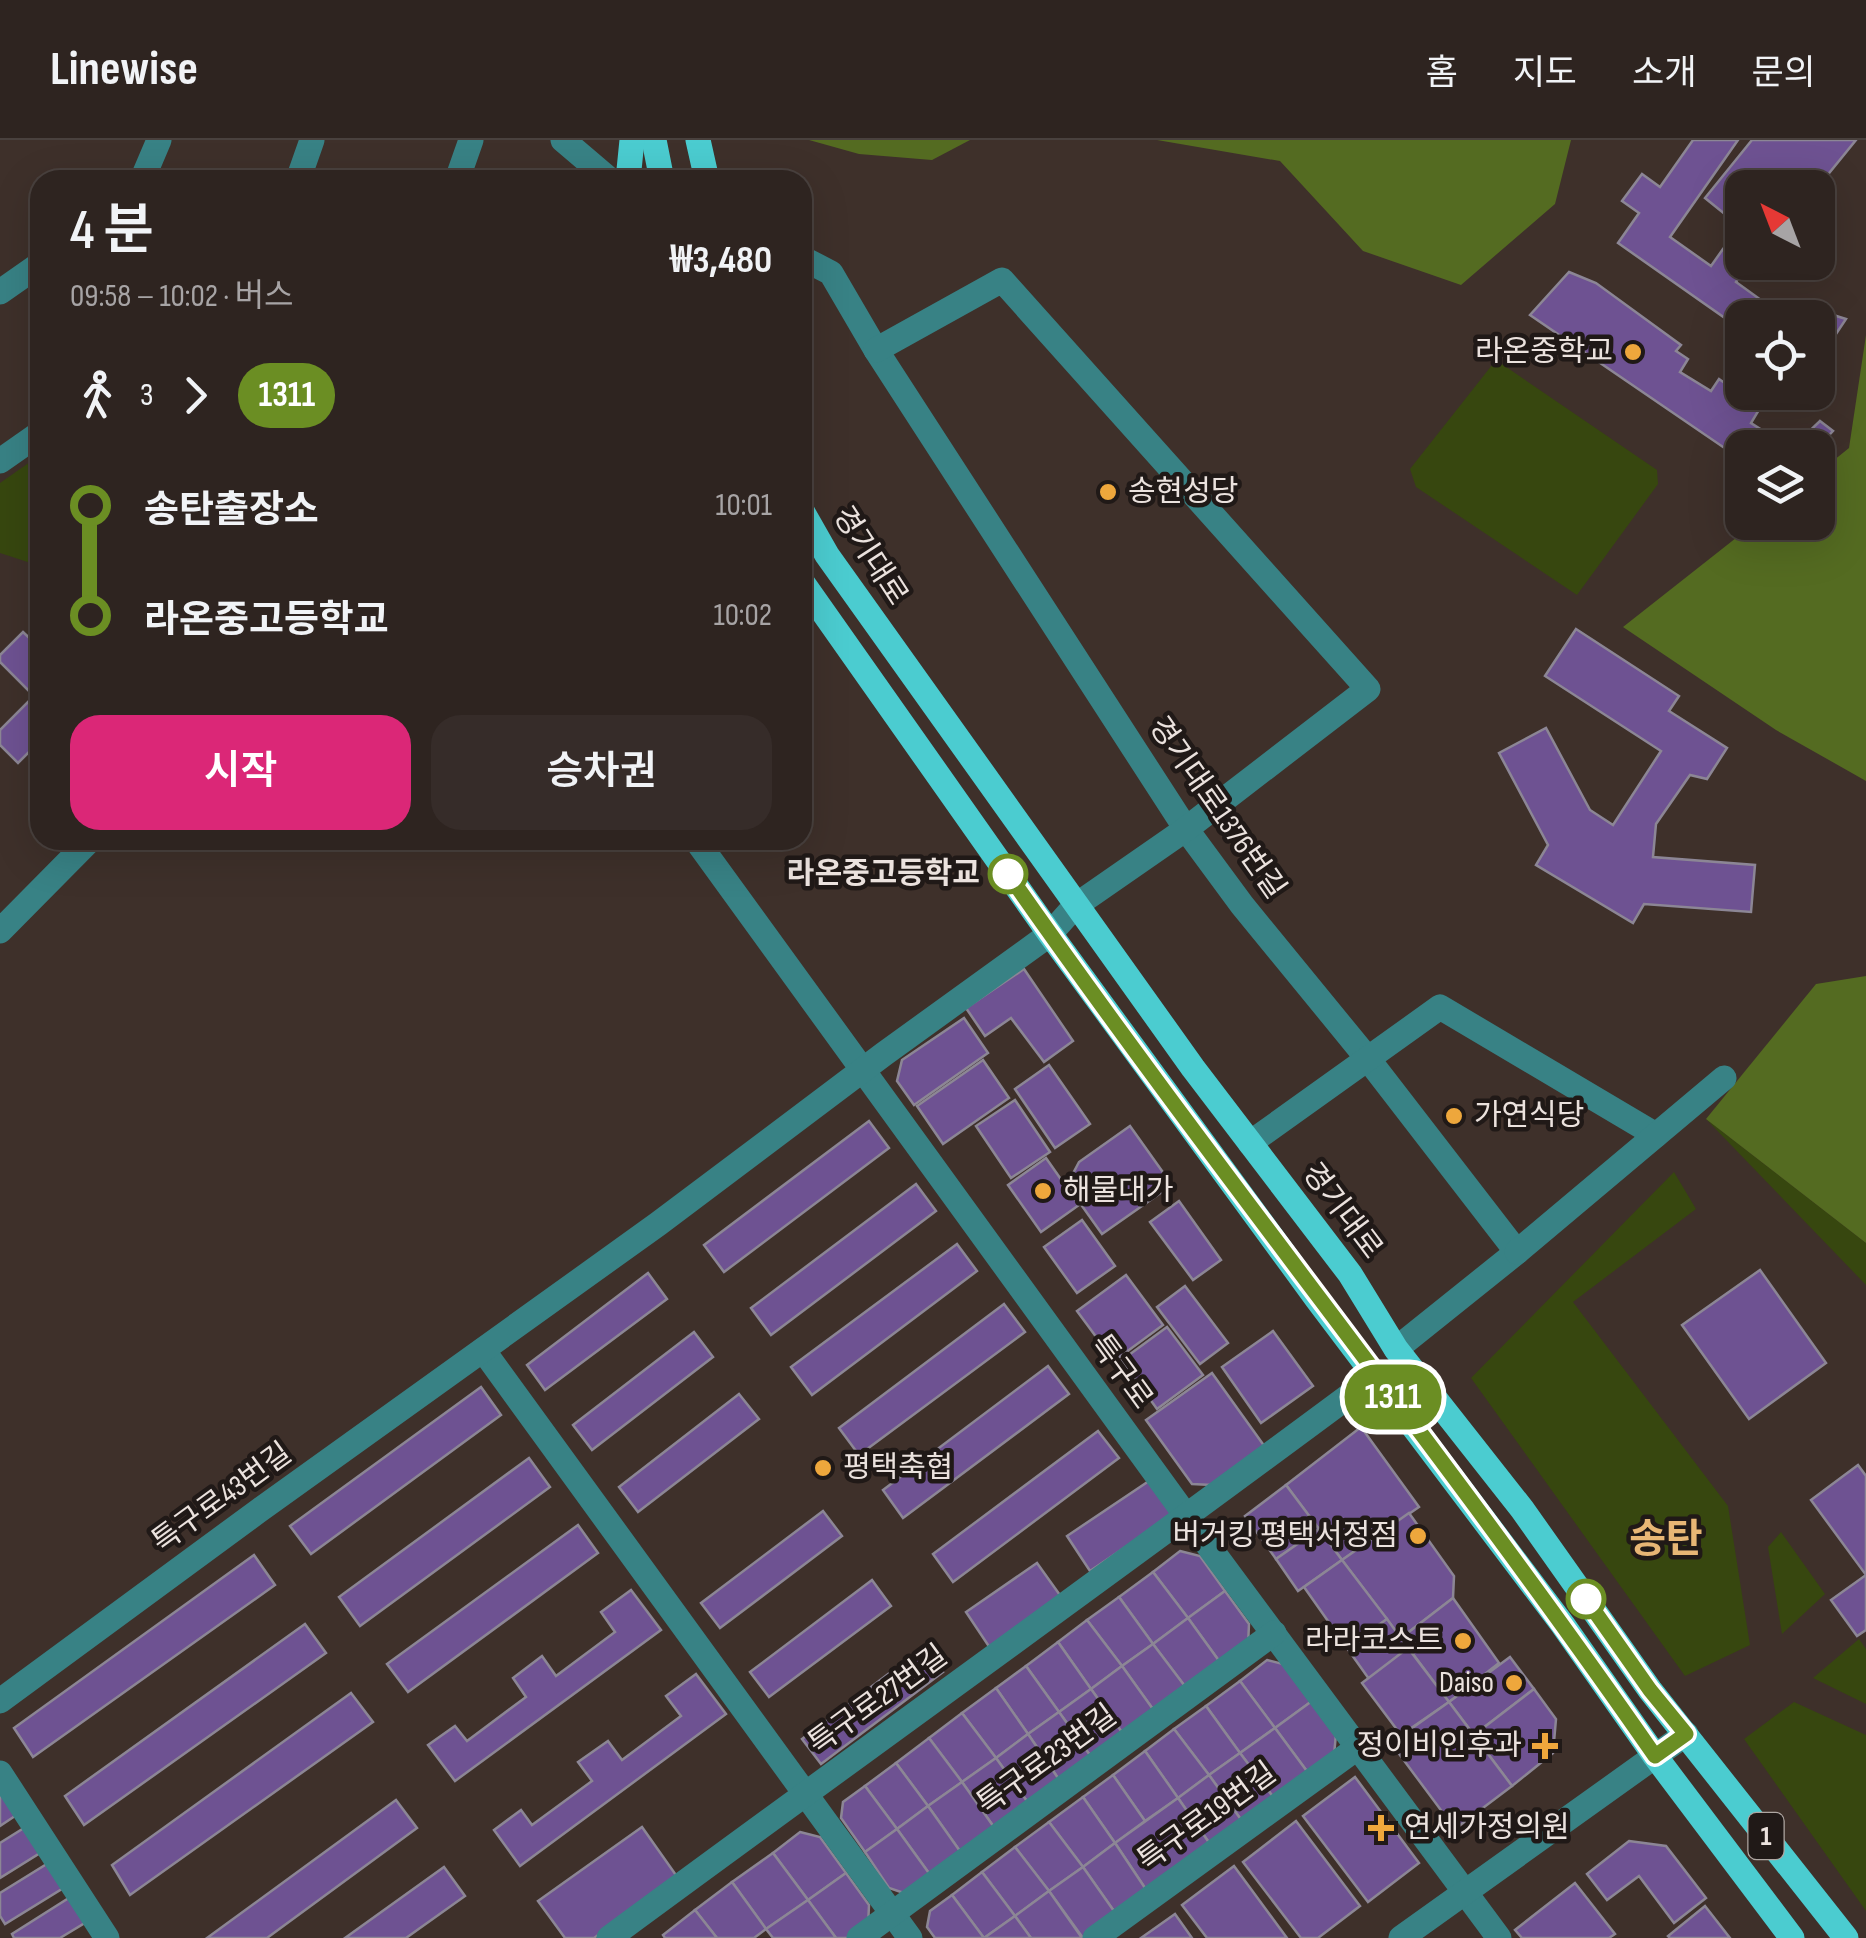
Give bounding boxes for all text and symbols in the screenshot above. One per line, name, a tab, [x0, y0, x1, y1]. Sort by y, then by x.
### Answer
text: Linewise	[50, 41, 198, 98]
text: 홈	[1426, 52, 1458, 95]
text: 지도	[1513, 52, 1577, 95]
text: 소개	[1632, 52, 1697, 95]
text: 문의	[1752, 52, 1816, 95]
north arrow	[1725, 170, 1835, 280]
map controls	[1725, 170, 1835, 540]
text: 4 분	[70, 198, 154, 265]
text: ₩3,480	[670, 238, 772, 283]
text: 09:58 – 10:02 · 버스	[70, 277, 293, 316]
button: locate	[1725, 300, 1835, 410]
place label: 라온중학교	[1475, 334, 1613, 370]
marker: 라온중학교	[1622, 341, 1644, 363]
icon: walk	[70, 368, 125, 423]
icon: forward	[168, 368, 223, 423]
text: 1311	[258, 374, 315, 417]
text: 3	[140, 376, 153, 415]
button: layers	[1725, 430, 1835, 540]
place label: 송현성당	[1128, 474, 1238, 510]
marker: 송현성당	[1097, 481, 1119, 503]
text: 10:01	[715, 486, 772, 525]
text: 송탄출장소	[144, 488, 319, 533]
street label: 경기대로	[825, 500, 915, 612]
text: 10:02	[713, 596, 772, 635]
text: 라온중고등학교	[144, 598, 389, 643]
street label: 경기대로1376번길	[1141, 710, 1293, 906]
button: 시작	[70, 715, 411, 830]
button: 승차권	[431, 715, 772, 830]
marker: 라온중고등학교	[989, 855, 1027, 893]
place label: 라온중고등학교	[787, 856, 980, 892]
place label: 가연식당	[1474, 1098, 1584, 1134]
marker: 가연식당	[1443, 1105, 1465, 1127]
street label: 경기대로	[1294, 1156, 1390, 1266]
place label: 해물대가	[1063, 1173, 1173, 1209]
marker: 해물대가	[1032, 1180, 1054, 1202]
street label: 특구로	[1082, 1328, 1160, 1416]
line badge: 1311	[1323, 1364, 1463, 1430]
text: 1311	[1365, 1376, 1421, 1419]
street label: 특구로43번길	[145, 1435, 299, 1561]
place label: 평택축협	[843, 1450, 953, 1486]
marker: 평택축협	[812, 1457, 834, 1479]
district label: 송탄	[1629, 1516, 1703, 1564]
place label: 버거킹 평택서정점	[1172, 1518, 1398, 1554]
marker: 버거킹 평택서정점	[1407, 1525, 1429, 1547]
unlabelled marker	[1567, 1580, 1605, 1618]
place label: 라라코스트	[1305, 1623, 1443, 1659]
marker: 라라코스트	[1452, 1630, 1474, 1652]
street label: 특구로27번길	[802, 1638, 954, 1762]
place label: Daiso	[1439, 1665, 1494, 1701]
marker: Daiso	[1503, 1672, 1525, 1694]
street label: 특구로23번길	[970, 1698, 1124, 1822]
place label: 정이비인후과	[1356, 1728, 1522, 1764]
marker: 정이비인후과	[1532, 1733, 1558, 1759]
street label: 특구로19번길	[1131, 1755, 1283, 1879]
place label: 연세가정의원	[1404, 1810, 1570, 1846]
road number: 1	[1748, 1813, 1784, 1859]
marker: 연세가정의원	[1368, 1815, 1394, 1841]

